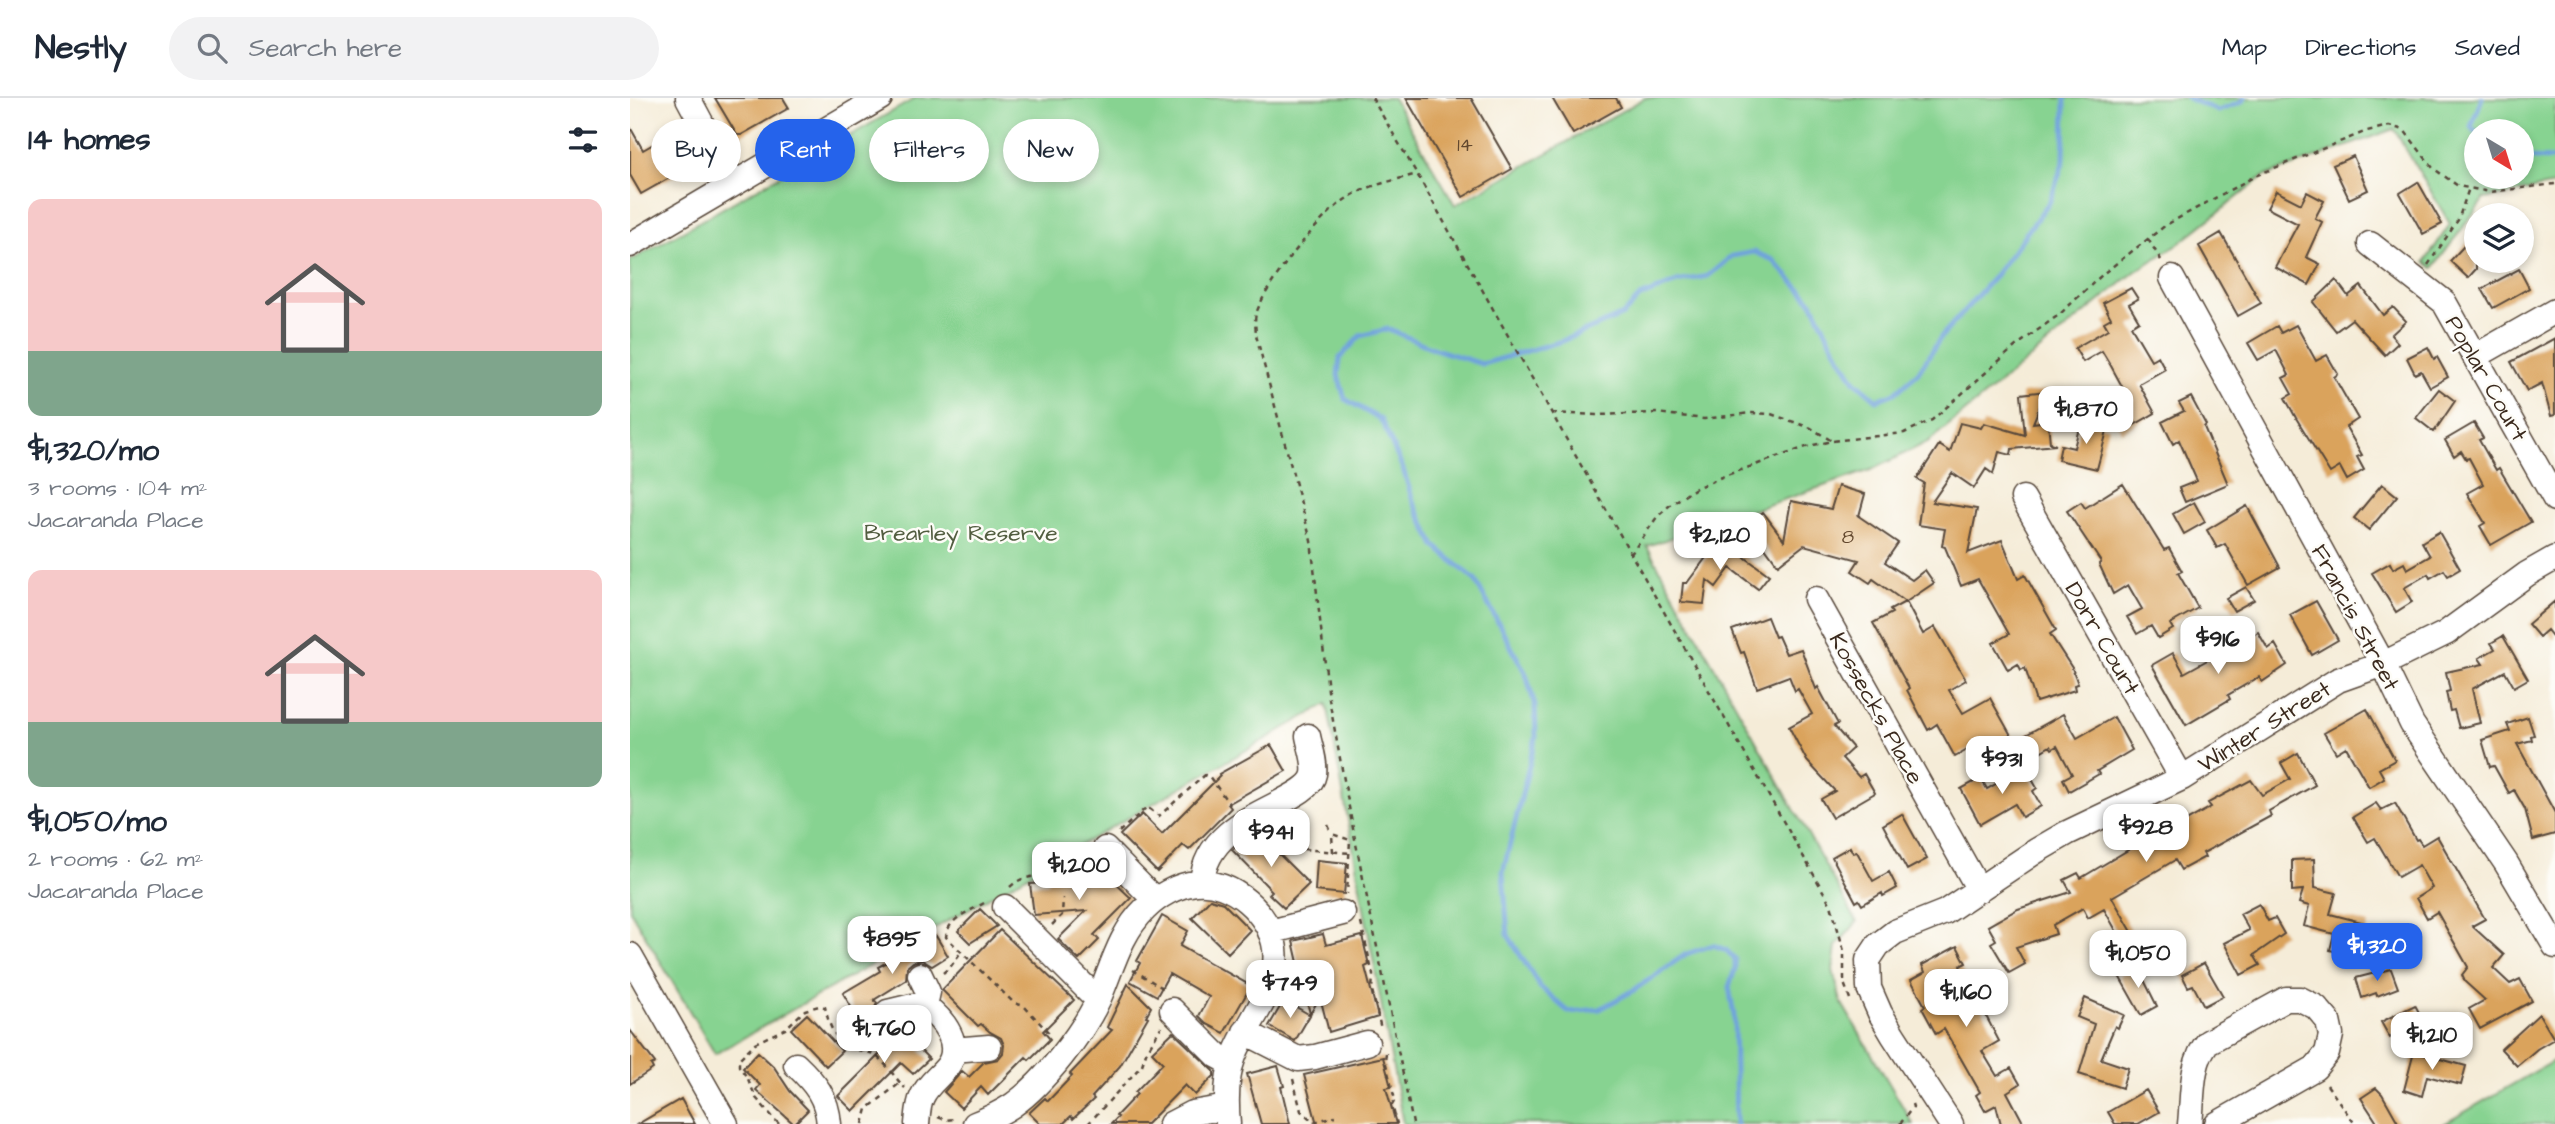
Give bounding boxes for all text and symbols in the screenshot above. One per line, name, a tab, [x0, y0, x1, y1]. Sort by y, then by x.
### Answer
search box	[169, 17, 659, 80]
text: Nestly	[35, 25, 127, 71]
icon: search	[193, 29, 231, 67]
text: Search here	[249, 30, 402, 66]
text: Map	[2222, 31, 2267, 65]
text: Directions	[2305, 31, 2417, 65]
text: Saved	[2455, 31, 2520, 65]
text: 14 homes	[28, 119, 151, 161]
chip: Buy	[651, 119, 741, 182]
chip: Rent	[755, 119, 855, 182]
chip: Filters	[869, 119, 989, 182]
chip: New	[1003, 119, 1099, 182]
north arrow	[2464, 119, 2534, 189]
map controls	[2464, 119, 2534, 273]
icon: filters	[564, 121, 602, 159]
house number: 14	[1457, 132, 1473, 159]
button: layers	[2464, 203, 2534, 273]
icon: home	[252, 245, 378, 371]
street label: Poplar Court	[2437, 310, 2535, 448]
pin: $1,870	[2029, 386, 2143, 446]
text: $1,870	[2054, 393, 2118, 425]
text: $1,320/mo	[28, 430, 159, 472]
text: 3 rooms · 104 m²	[28, 472, 207, 504]
text: Jacaranda Place	[28, 504, 204, 536]
pin: $2,120	[1663, 512, 1777, 572]
park label: Brearley Reserve	[864, 517, 1058, 550]
text: $2,120	[1690, 519, 1750, 551]
house number: 8	[1842, 524, 1854, 551]
street label: Francis Street	[2303, 539, 2407, 697]
street label: Dorr Court	[2057, 576, 2148, 701]
icon: home	[252, 616, 378, 742]
pin: $916	[2177, 616, 2259, 676]
text: $916	[2196, 623, 2240, 655]
street label: Kossecks Place	[1821, 627, 1931, 790]
street label: Winter Street	[2192, 673, 2338, 780]
pin: $931	[1961, 736, 2043, 796]
text: $931	[1982, 743, 2022, 775]
text: $1,050/mo	[28, 801, 167, 843]
pin: $928	[2105, 804, 2187, 864]
pin: $941	[1230, 810, 1312, 869]
text: $928	[2119, 811, 2173, 843]
text: $941	[1249, 816, 1293, 848]
pin: $1,200	[1022, 842, 1136, 902]
text: 2 rooms · 62 m²	[28, 843, 203, 875]
text: $1,200	[1048, 849, 1110, 881]
text: Jacaranda Place	[28, 875, 204, 907]
pin: $895	[851, 916, 933, 976]
text: $895	[863, 923, 921, 955]
pin: $1,320	[2320, 924, 2434, 983]
pin: $1,050	[2081, 930, 2195, 990]
text: $1,320	[2347, 930, 2407, 962]
text: $1,050	[2105, 937, 2171, 969]
pin: $749	[1249, 960, 1331, 1020]
text: $749	[1262, 967, 1318, 999]
pin: $1,160	[1909, 970, 2023, 1029]
text: $1,160	[1940, 976, 1992, 1008]
pin: $1,760	[827, 1006, 941, 1065]
text: $1,760	[853, 1012, 915, 1044]
pin: $1,210	[2375, 1012, 2489, 1072]
text: $1,210	[2407, 1019, 2457, 1051]

